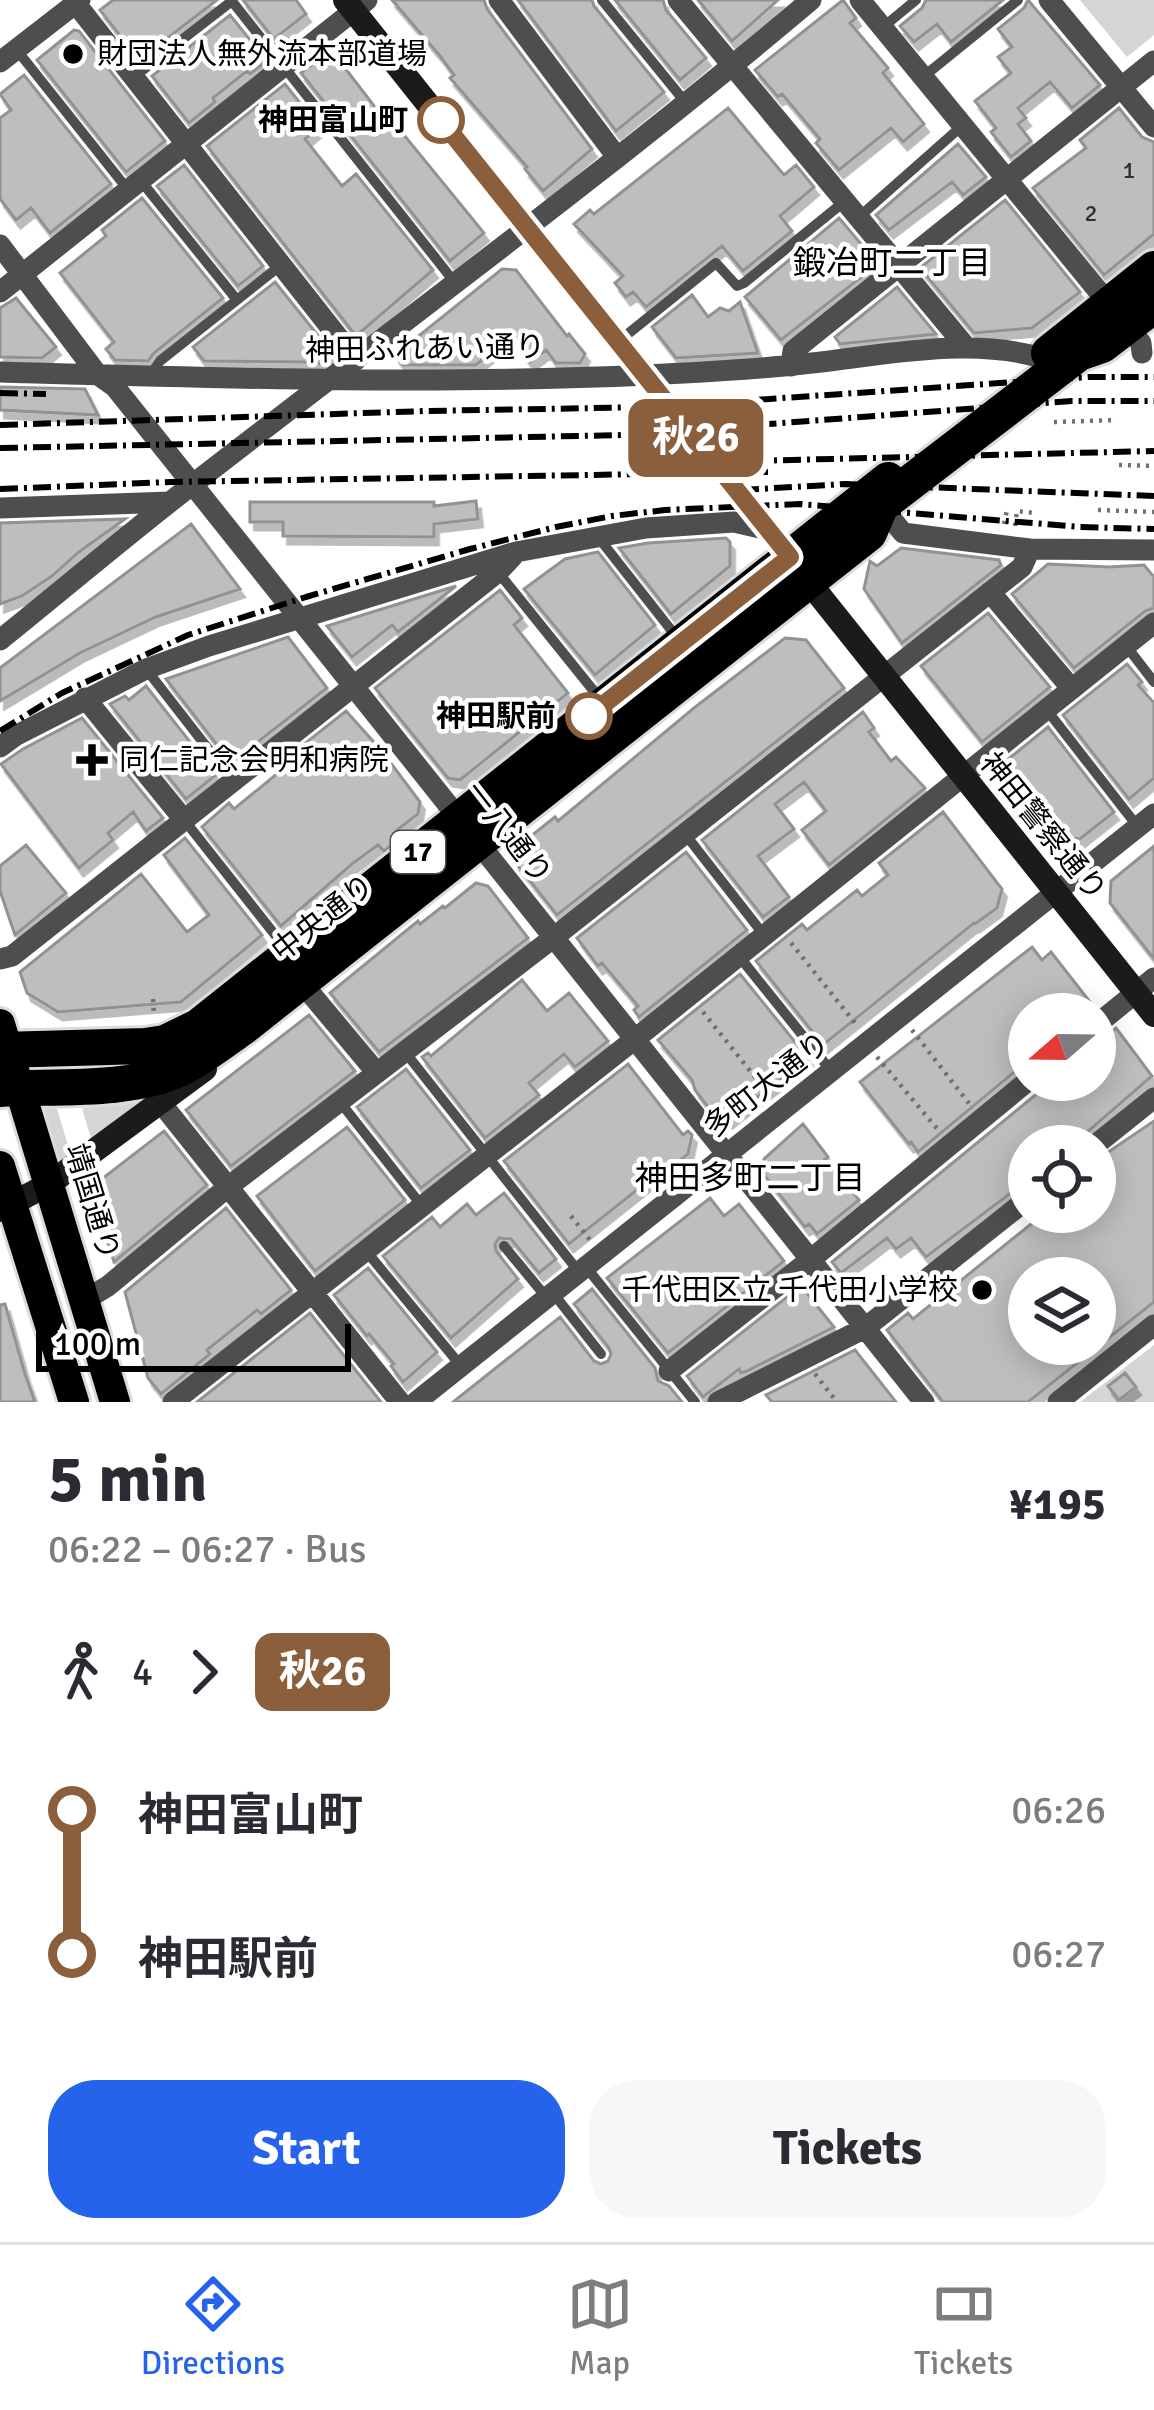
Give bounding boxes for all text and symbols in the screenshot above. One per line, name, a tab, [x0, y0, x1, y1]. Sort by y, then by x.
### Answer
place label: 財団法人無外流本部道場	[97, 36, 427, 73]
marker: 財団法人無外流本部道場	[60, 41, 86, 67]
marker: 神田富山町	[419, 98, 463, 142]
place label: 神田富山町	[258, 102, 408, 139]
house number: 1	[1123, 155, 1135, 185]
house number: 2	[1085, 198, 1097, 228]
district label: 鍛冶町二丁目	[793, 243, 991, 284]
street label: 神田ふれあい通り	[305, 328, 545, 370]
line badge: 秋26	[627, 399, 765, 477]
text: 秋26	[652, 412, 740, 463]
marker: 神田駅前	[567, 694, 611, 738]
place label: 神田駅前	[436, 698, 556, 735]
place label: 同仁記念会明和病院	[119, 742, 389, 779]
marker: 同仁記念会明和病院	[76, 744, 108, 776]
street label: 神田警察通り	[972, 745, 1114, 909]
street label: 一八通り	[456, 774, 560, 892]
road number: 17	[391, 831, 445, 873]
street label: 中央通り	[264, 866, 382, 970]
north arrow	[1008, 993, 1116, 1101]
map controls	[1008, 993, 1116, 1365]
street label: 多町大通り	[697, 1024, 837, 1146]
button: locate	[1008, 1125, 1116, 1233]
street label: 靖国通り	[57, 1139, 127, 1265]
district label: 神田多町二丁目	[635, 1158, 866, 1199]
button: layers	[1008, 1257, 1116, 1365]
place label: 千代田区立 千代田小学校	[621, 1272, 958, 1309]
marker: 千代田区立 千代田小学校	[969, 1277, 995, 1303]
scale bar	[36, 1318, 351, 1371]
text: 100 m	[54, 1324, 141, 1365]
text: 5 min	[48, 1439, 207, 1520]
text: ¥195	[1009, 1477, 1106, 1532]
text: 06:22 – 06:27 · Bus	[48, 1525, 366, 1573]
icon: walk	[48, 1639, 114, 1705]
icon: forward	[171, 1639, 237, 1705]
text: 秋26	[279, 1646, 366, 1697]
text: 4	[132, 1648, 153, 1696]
text: 06:26	[1011, 1786, 1106, 1834]
text: 神田富山町	[138, 1788, 363, 1843]
text: 06:27	[1011, 1930, 1106, 1978]
text: 神田駅前	[138, 1932, 318, 1987]
button: Start	[48, 2080, 565, 2218]
button: Tickets	[589, 2080, 1106, 2218]
tab: Directions	[141, 2271, 285, 2384]
tab: Map	[567, 2271, 633, 2384]
tab: Tickets	[914, 2271, 1013, 2384]

